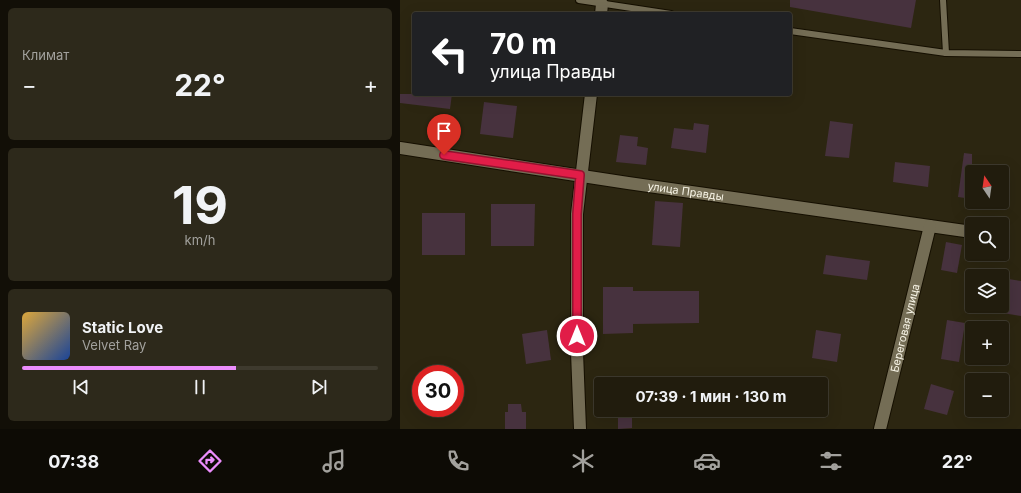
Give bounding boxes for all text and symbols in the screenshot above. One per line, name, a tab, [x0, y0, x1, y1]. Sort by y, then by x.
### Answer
text: 70 m	[490, 27, 557, 61]
icon: left	[424, 28, 476, 80]
text: Климат	[22, 47, 69, 63]
text: улица Правды	[490, 61, 616, 82]
text: 22°	[174, 67, 226, 103]
text: −	[22, 72, 37, 98]
text: +	[363, 72, 378, 98]
pin	[427, 114, 461, 155]
icon: arrive	[433, 120, 455, 142]
north arrow	[965, 165, 1009, 209]
map controls	[965, 165, 1009, 417]
text: 19	[172, 174, 228, 237]
street label: улица Правды	[647, 179, 725, 204]
button: search	[965, 217, 1009, 261]
text: km/h	[185, 232, 215, 248]
button: layers	[965, 269, 1009, 313]
street label: Береговая улица	[887, 282, 923, 374]
position arrow	[556, 315, 598, 357]
text: Static Love	[82, 318, 163, 337]
button: +	[965, 321, 1009, 365]
text: Velvet Ray	[82, 337, 146, 353]
speed limit sign: 30	[412, 365, 464, 417]
button: −	[965, 373, 1009, 417]
icon: previous	[70, 376, 92, 398]
icon: pause	[189, 376, 211, 398]
icon: next	[308, 376, 330, 398]
text: 07:39 · 1 мин · 130 m	[635, 387, 787, 406]
icon: directions	[196, 447, 224, 475]
icon: music	[320, 447, 348, 475]
icon: phone	[444, 447, 472, 475]
icon: climate	[569, 447, 597, 475]
icon: car	[693, 447, 721, 475]
icon: filters	[817, 447, 845, 475]
text: 07:38	[48, 451, 99, 472]
text: 22°	[942, 451, 973, 472]

